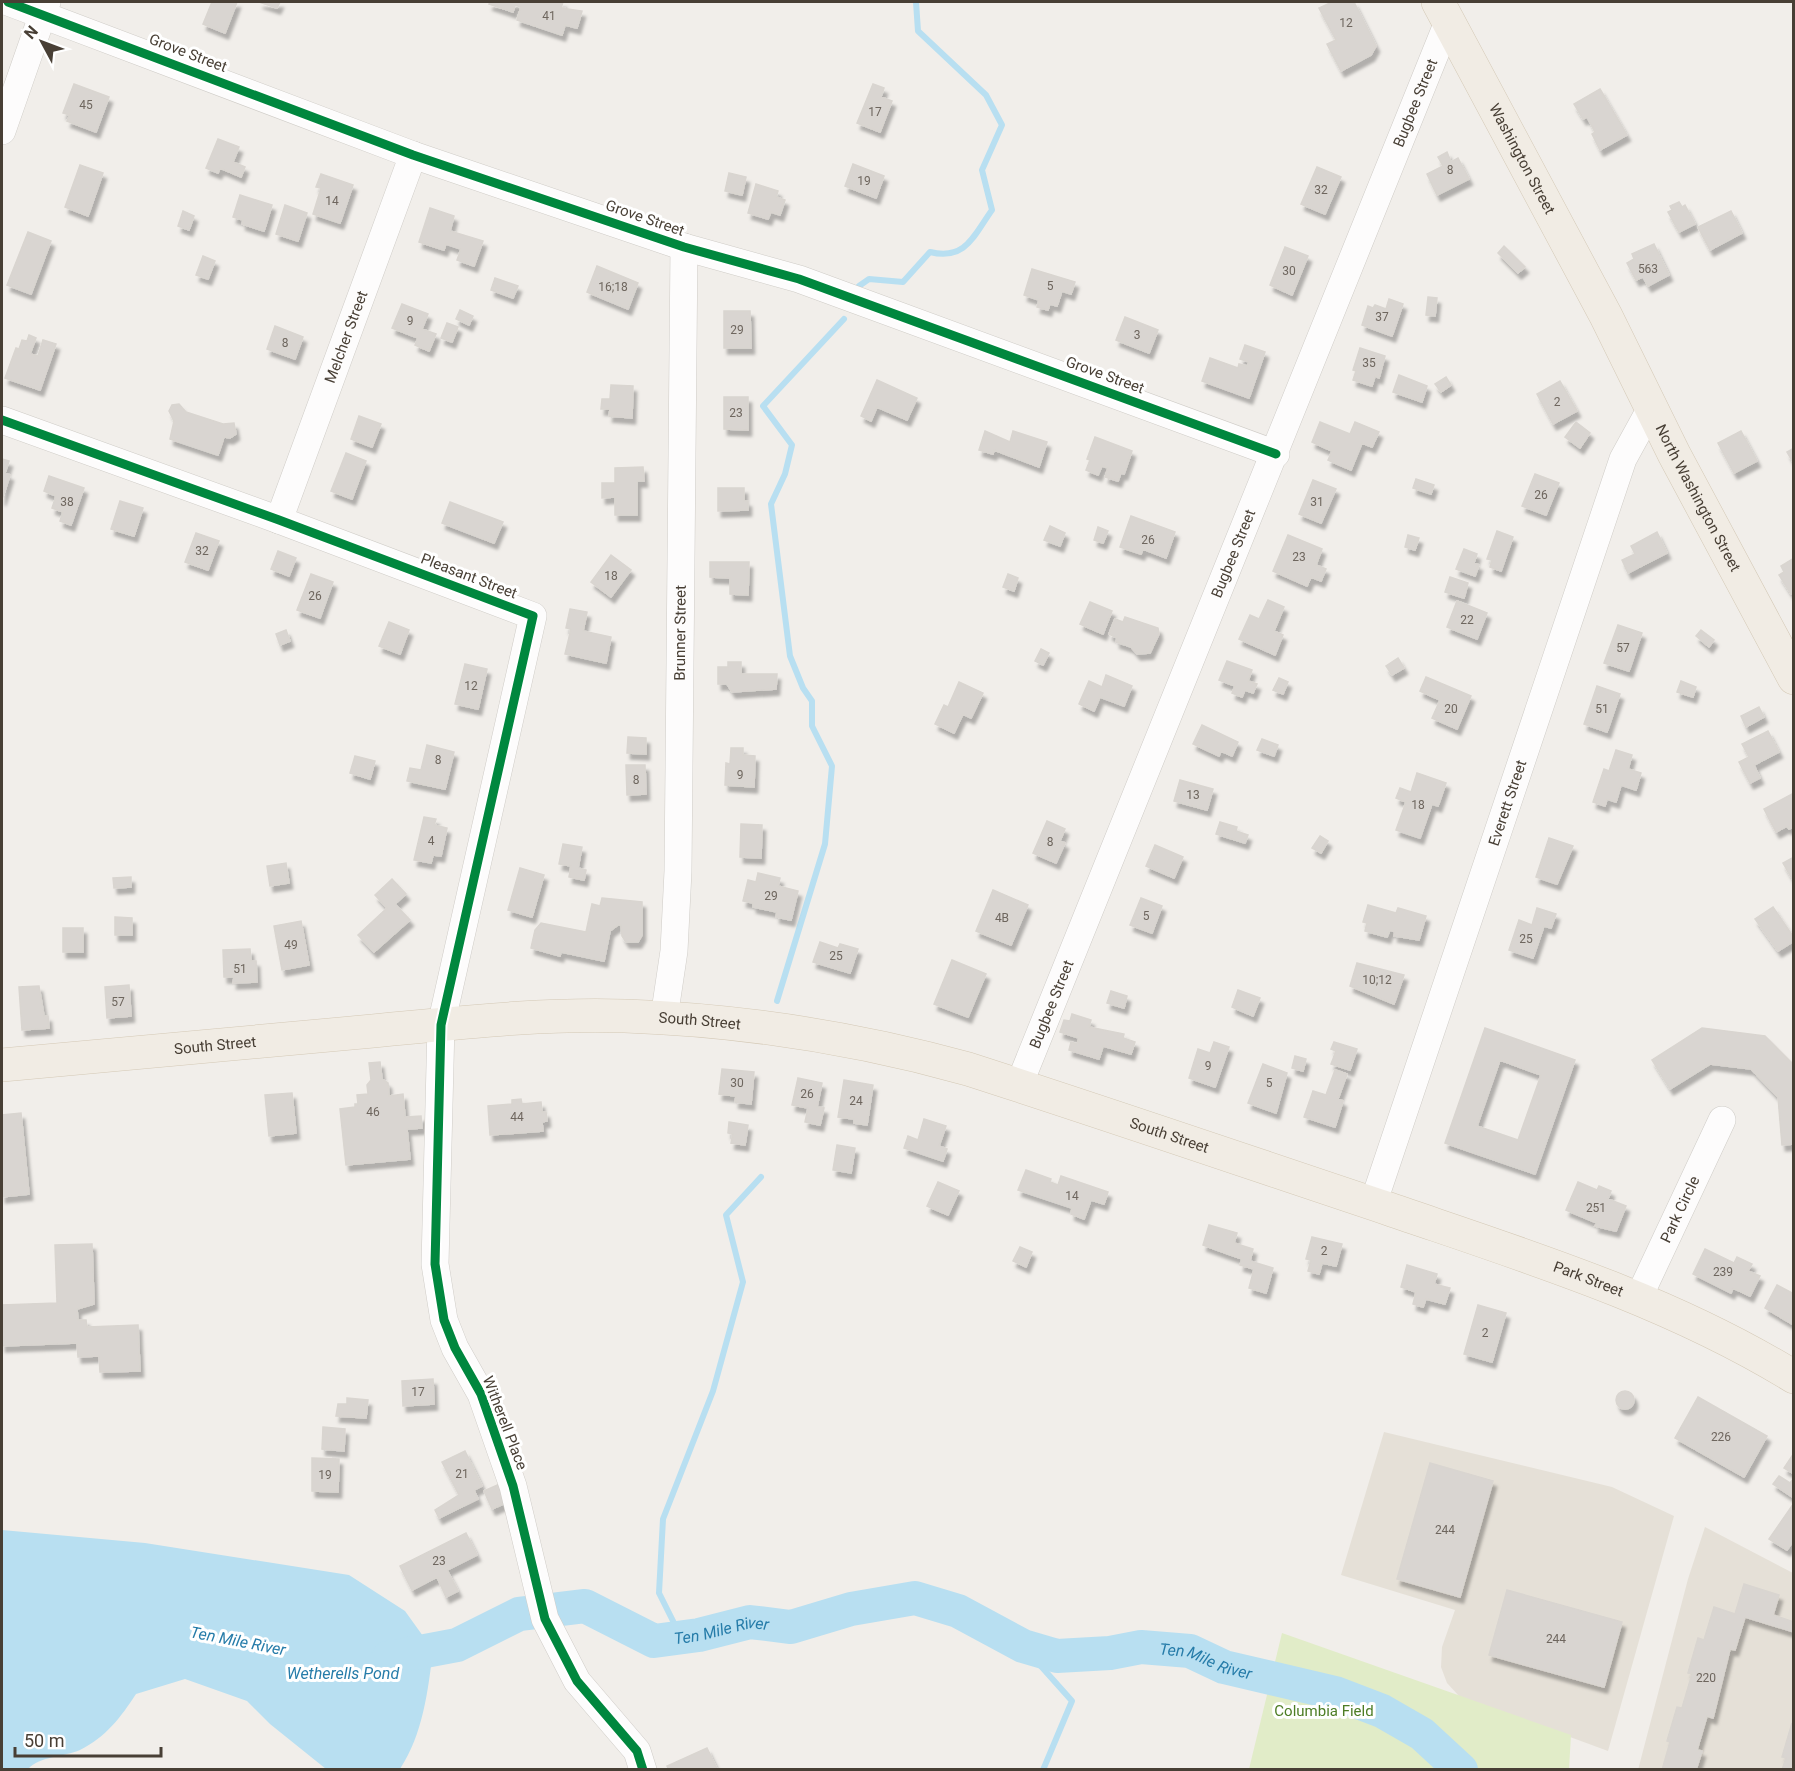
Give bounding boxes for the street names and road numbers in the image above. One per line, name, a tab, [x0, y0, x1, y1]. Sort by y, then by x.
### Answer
street label: Grove Street	[146, 30, 230, 76]
street label: Bugbee Street	[1389, 56, 1441, 150]
street label: Washington Street	[1485, 101, 1559, 217]
street label: Grove Street	[603, 196, 687, 240]
street label: Melcher Street	[321, 288, 371, 386]
street label: Grove Street	[1063, 353, 1147, 398]
street label: North Washington Street	[1652, 421, 1744, 575]
street label: Bugbee Street	[1208, 507, 1259, 601]
street label: Pleasant Street	[418, 549, 520, 603]
street label: Brunner Street	[671, 585, 690, 681]
street label: Everett Street	[1485, 758, 1530, 848]
street label: Bugbee Street	[1026, 957, 1077, 1051]
street label: South Street	[658, 1009, 742, 1034]
street label: South Street	[173, 1033, 257, 1058]
street label: South Street	[1127, 1114, 1211, 1157]
street label: Park Circle	[1657, 1173, 1703, 1246]
street label: Park Street	[1551, 1257, 1626, 1301]
street label: Witherell Place	[479, 1374, 531, 1473]

